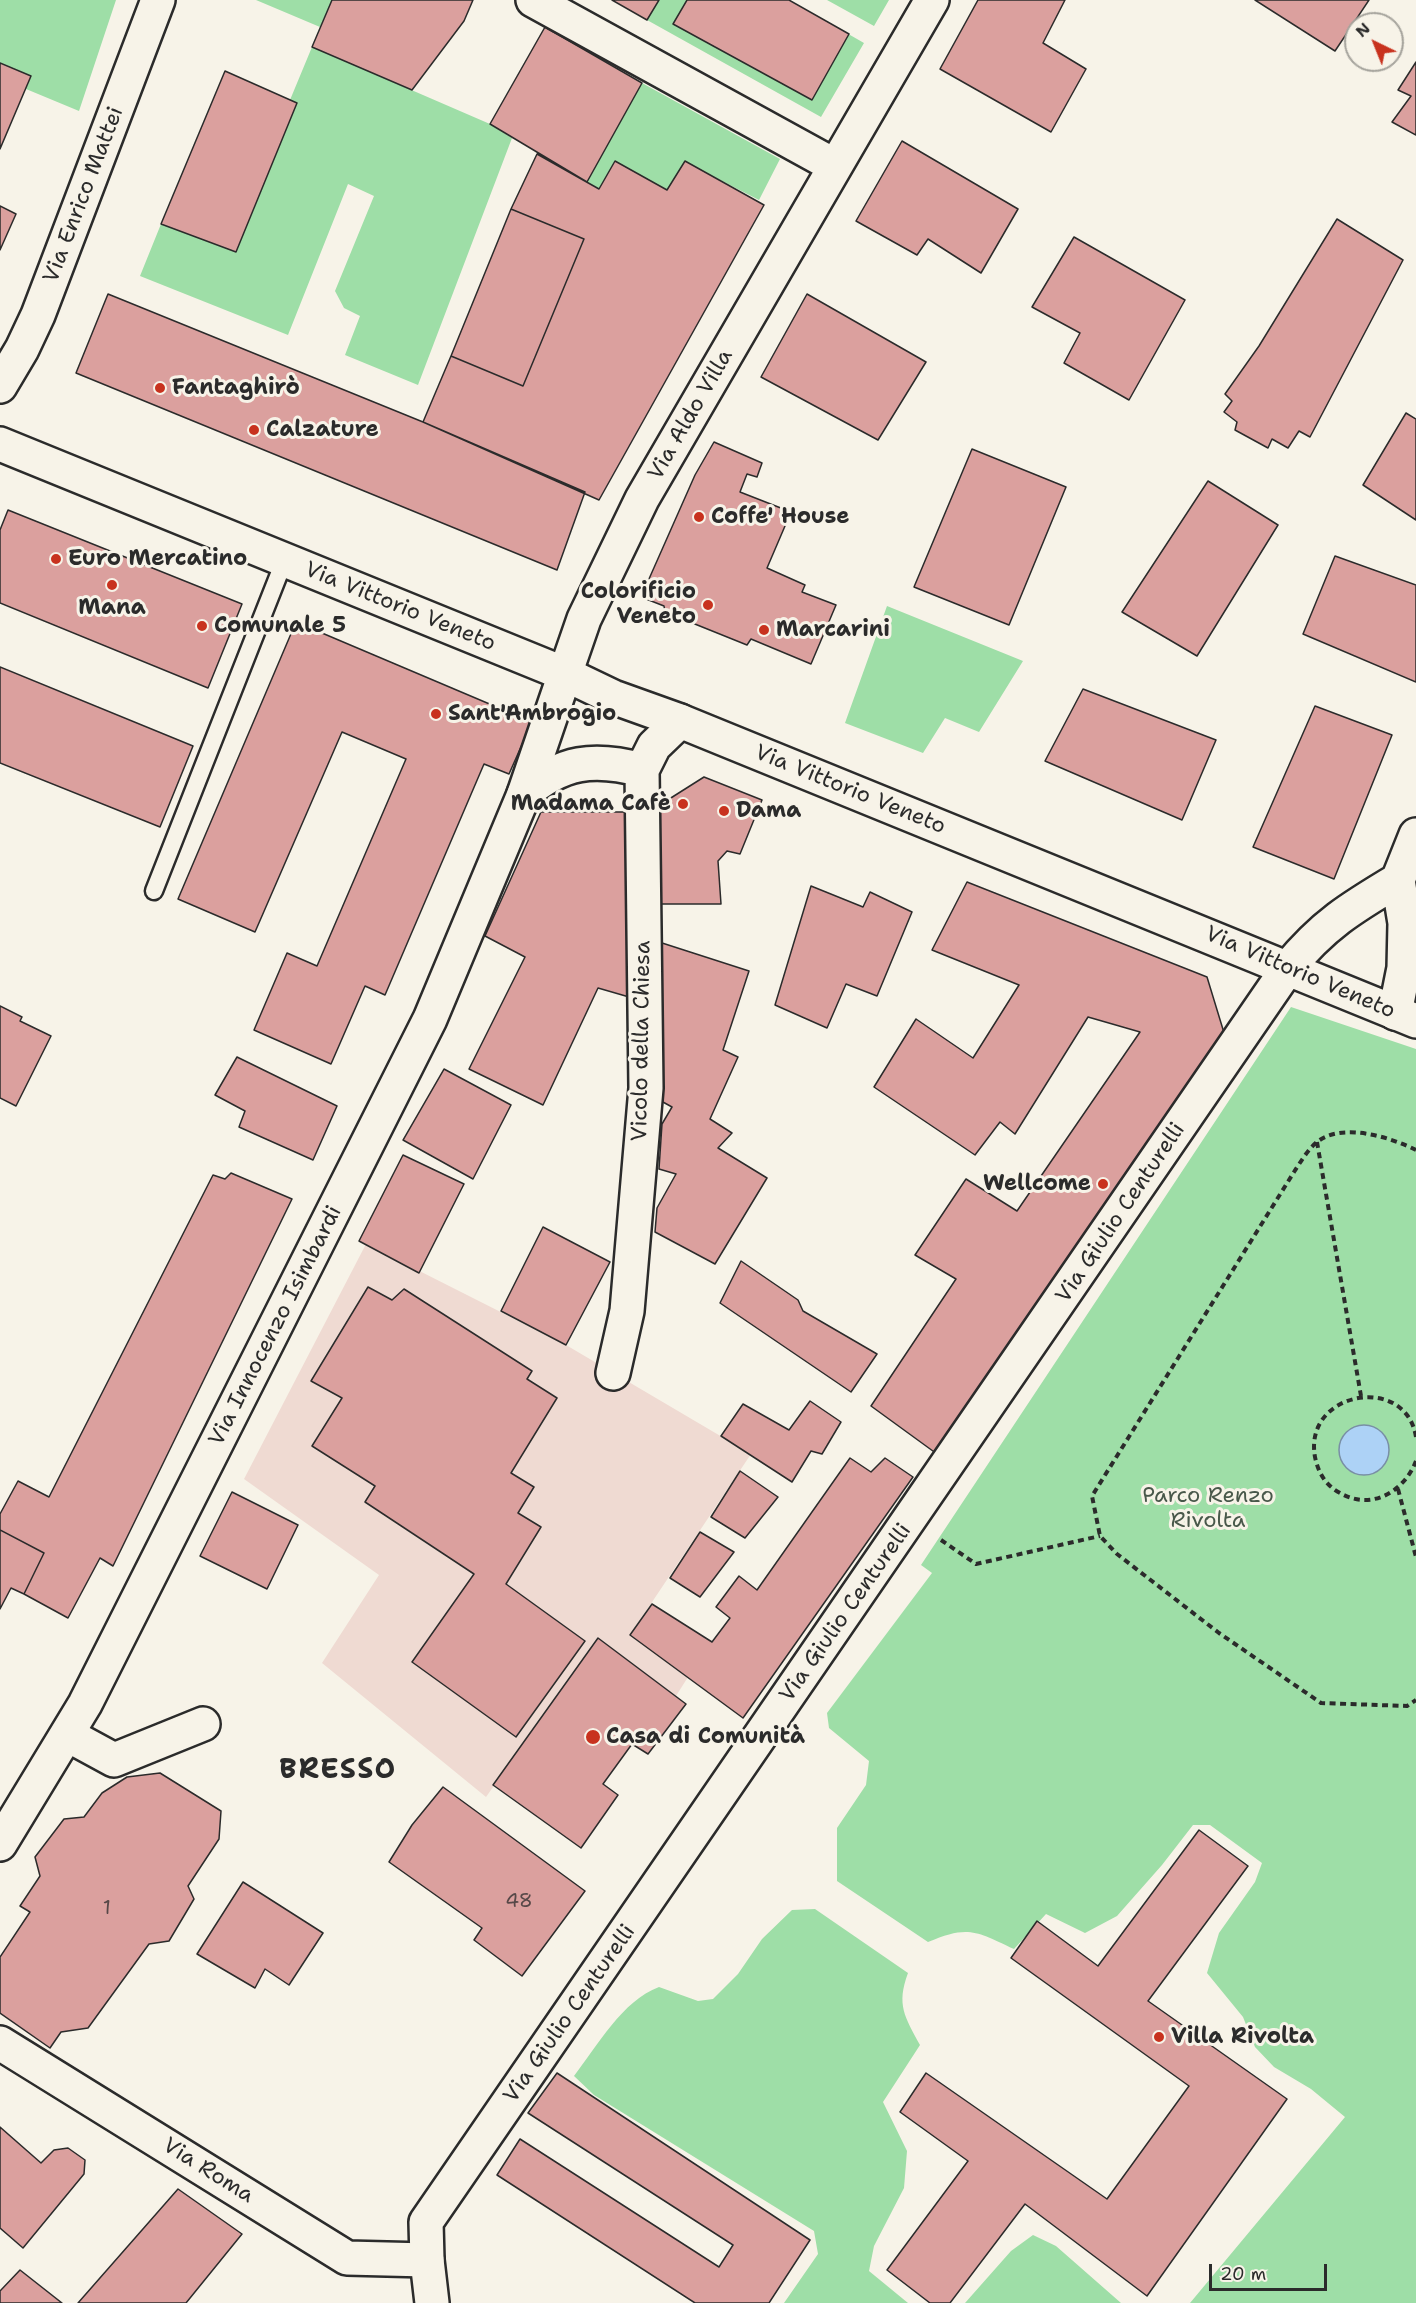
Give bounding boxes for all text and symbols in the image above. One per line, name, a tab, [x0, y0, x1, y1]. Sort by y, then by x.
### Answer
north arrow	[1344, 12, 1404, 72]
text: N	[1351, 18, 1375, 42]
street label: Via Enrico Mattei	[38, 103, 130, 287]
street label: Via Aldo Villa	[643, 345, 739, 485]
place label: Fantaghirò	[172, 375, 300, 401]
marker: Fantaghirò	[153, 381, 167, 395]
place label: Calzature	[266, 417, 379, 443]
marker: Calzature	[247, 423, 261, 437]
place label: Coffe' House	[711, 504, 850, 530]
marker: Coffe' House	[692, 510, 706, 524]
place label: Euro Mercatino	[68, 546, 247, 572]
marker: Euro Mercatino	[49, 552, 63, 566]
street label: Via Vittorio Veneto	[301, 557, 499, 657]
marker: Mana	[105, 578, 119, 592]
place label: Colorificio Veneto	[581, 579, 696, 630]
place label: Mana	[78, 595, 146, 621]
marker: Colorificio Veneto	[701, 598, 715, 612]
place label: Comunale 5	[214, 613, 346, 639]
place label: Marcarini	[776, 617, 890, 643]
marker: Comunale 5	[195, 619, 209, 633]
marker: Marcarini	[757, 623, 771, 637]
place label: Sant'Ambrogio	[448, 701, 616, 727]
marker: Sant'Ambrogio	[429, 707, 443, 721]
street label: Via Vittorio Veneto	[751, 740, 949, 840]
place label: Madama Cafè	[511, 791, 671, 817]
marker: Madama Cafè	[676, 797, 690, 811]
place label: Dama	[736, 798, 801, 824]
marker: Dama	[717, 804, 731, 818]
street label: Via Vittorio Veneto	[1201, 921, 1399, 1025]
street label: Vicolo della Chiesa	[627, 940, 657, 1142]
street label: Via Giulio Centurelli	[1051, 1118, 1191, 1308]
place label: Wellcome	[983, 1171, 1091, 1197]
marker: Wellcome	[1096, 1177, 1110, 1191]
street label: Via Innocenzo Isimbardi	[204, 1202, 348, 1450]
park label: Parco Renzo Rivolta	[1142, 1483, 1274, 1534]
street label: Via Giulio Centurelli	[774, 1519, 918, 1707]
place label: Casa di Comunità	[606, 1724, 805, 1750]
marker: Casa di Comunità	[584, 1728, 602, 1746]
district label: BRESSO	[279, 1754, 397, 1788]
house number: 48	[505, 1890, 533, 1914]
house number: 1	[103, 1897, 111, 1921]
street label: Via Giulio Centurelli	[498, 1920, 642, 2108]
place label: Villa Rivolta	[1171, 2024, 1314, 2050]
marker: Villa Rivolta	[1152, 2030, 1166, 2044]
street label: Via Roma	[158, 2133, 258, 2209]
scale bar	[1212, 2252, 1330, 2290]
text: 20 m	[1220, 2262, 1266, 2286]

